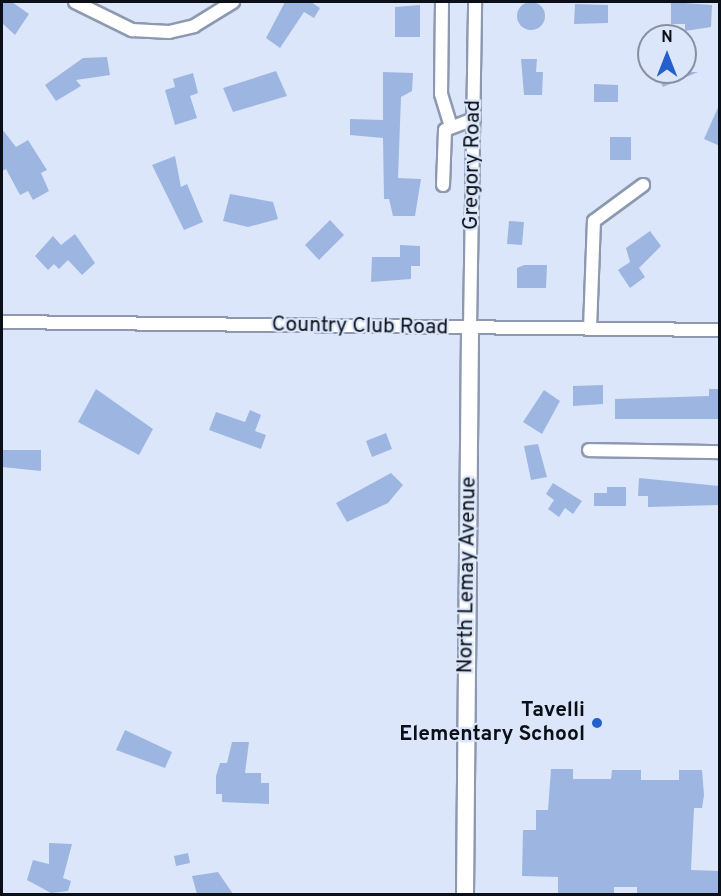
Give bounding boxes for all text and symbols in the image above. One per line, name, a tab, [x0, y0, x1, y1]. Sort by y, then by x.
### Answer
north arrow	[637, 24, 697, 84]
text: N	[661, 28, 673, 48]
street label: Gregory Road	[459, 100, 487, 230]
street label: Country Club Road	[271, 313, 449, 341]
street label: North Lemay Avenue	[454, 476, 482, 674]
place label: Tavelli Elementary School	[399, 698, 585, 748]
marker: Tavelli Elementary School	[590, 716, 604, 730]

